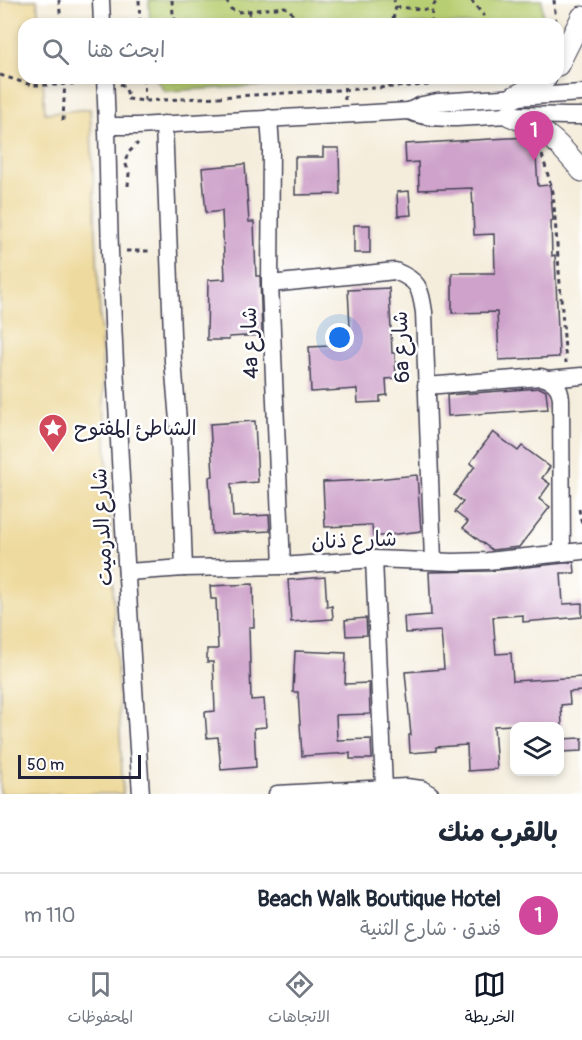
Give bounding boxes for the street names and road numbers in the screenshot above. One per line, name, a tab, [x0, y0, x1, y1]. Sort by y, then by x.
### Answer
street label: 4a شارع	[236, 307, 266, 379]
street label: 6a شارع	[387, 310, 417, 383]
street label: شارع الدرميت	[86, 467, 120, 587]
street label: شارع ذنان	[311, 526, 397, 556]

